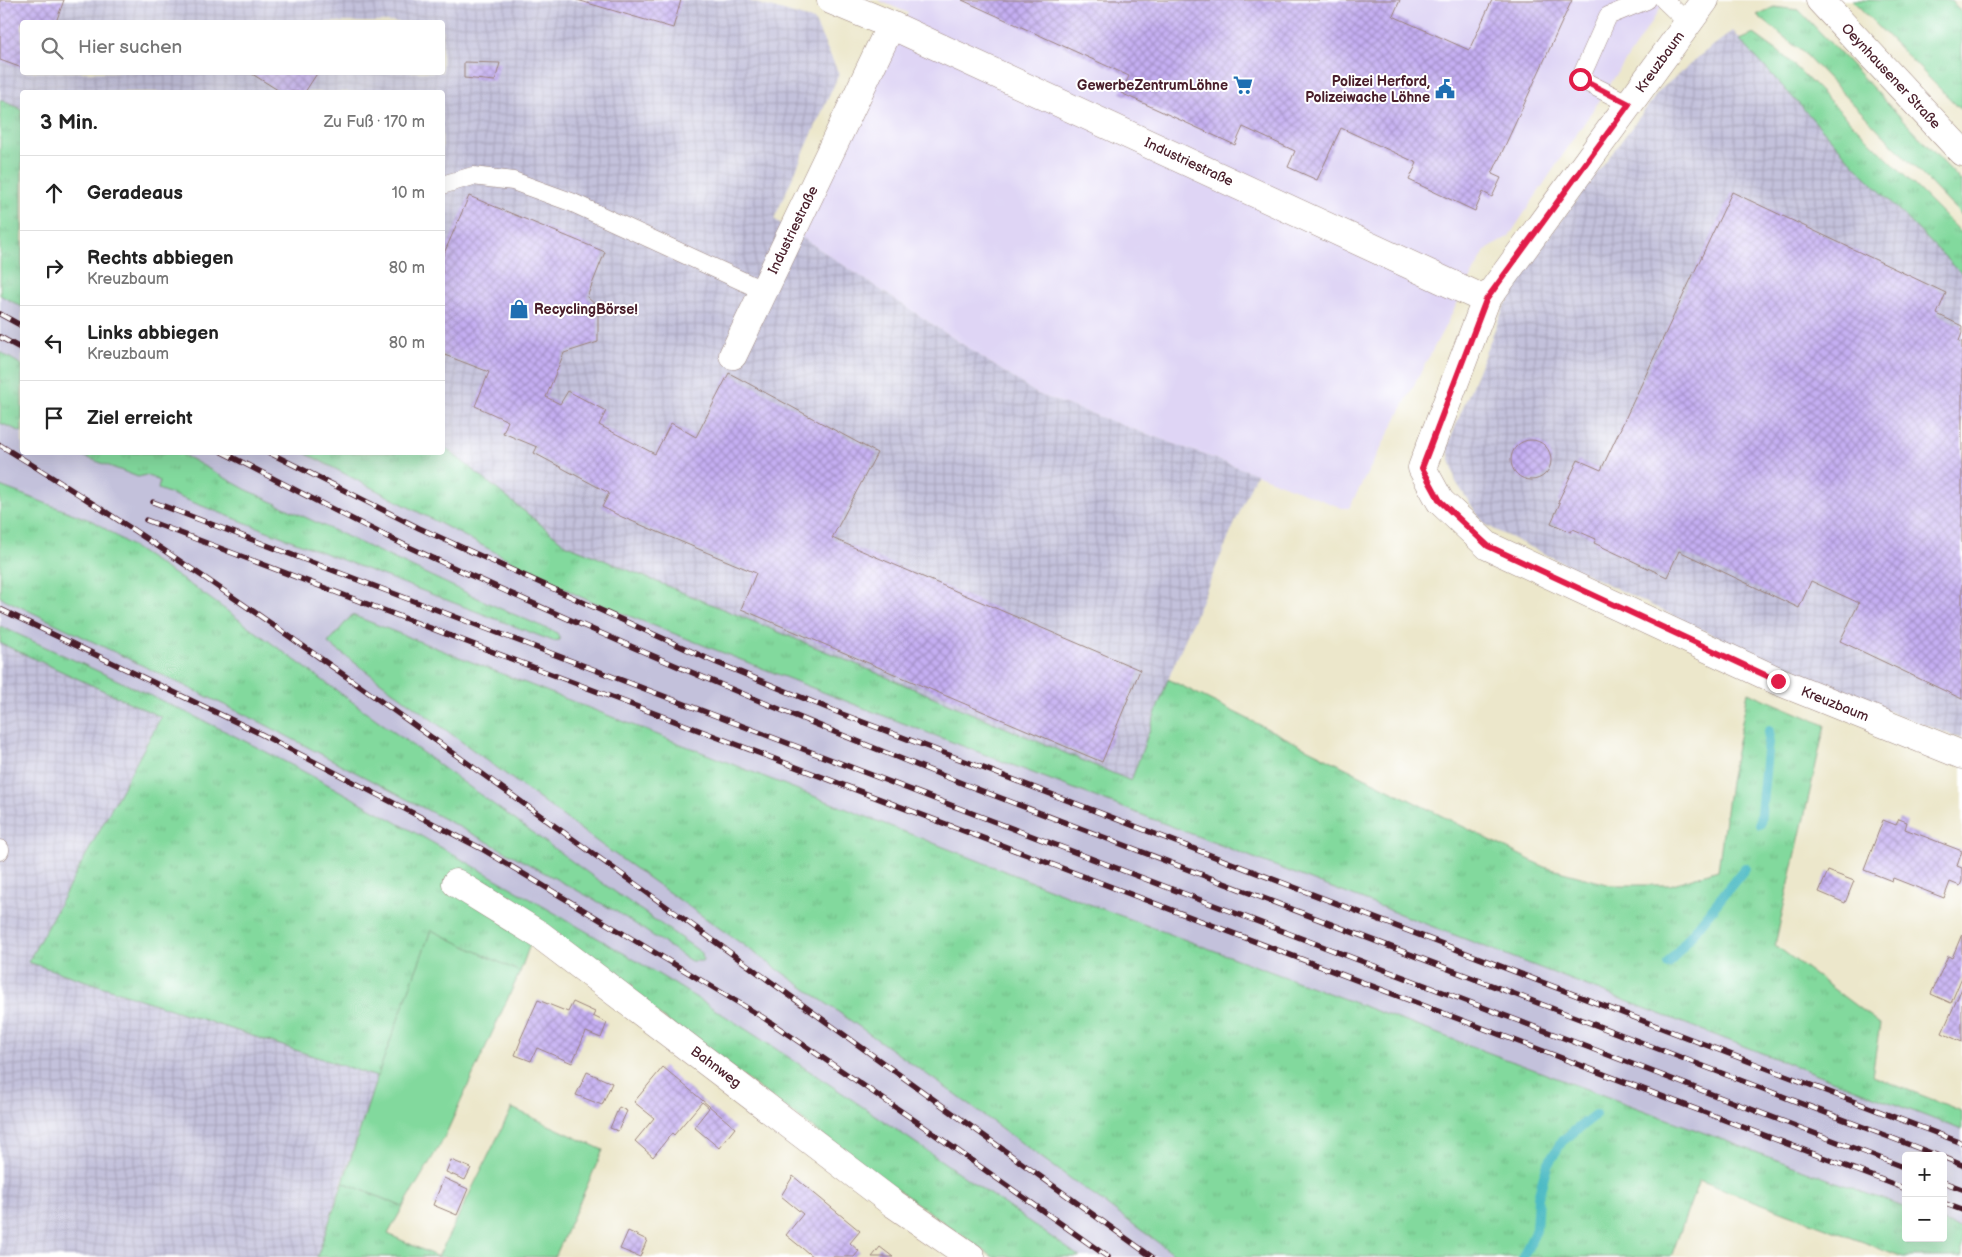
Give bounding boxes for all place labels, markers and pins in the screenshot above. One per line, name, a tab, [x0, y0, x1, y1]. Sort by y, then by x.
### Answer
place label: Polizei Herford, Polizeiwache Löhne	[1305, 73, 1430, 106]
supermarket icon: GewerbeZentrumLöhne	[1232, 74, 1254, 96]
place label: GewerbeZentrumLöhne	[1077, 77, 1228, 94]
public building icon: Polizei Herford, Polizeiwache Löhne	[1434, 78, 1456, 100]
shop icon: RecyclingBörse!	[508, 298, 530, 320]
place label: RecyclingBörse!	[534, 301, 638, 318]

